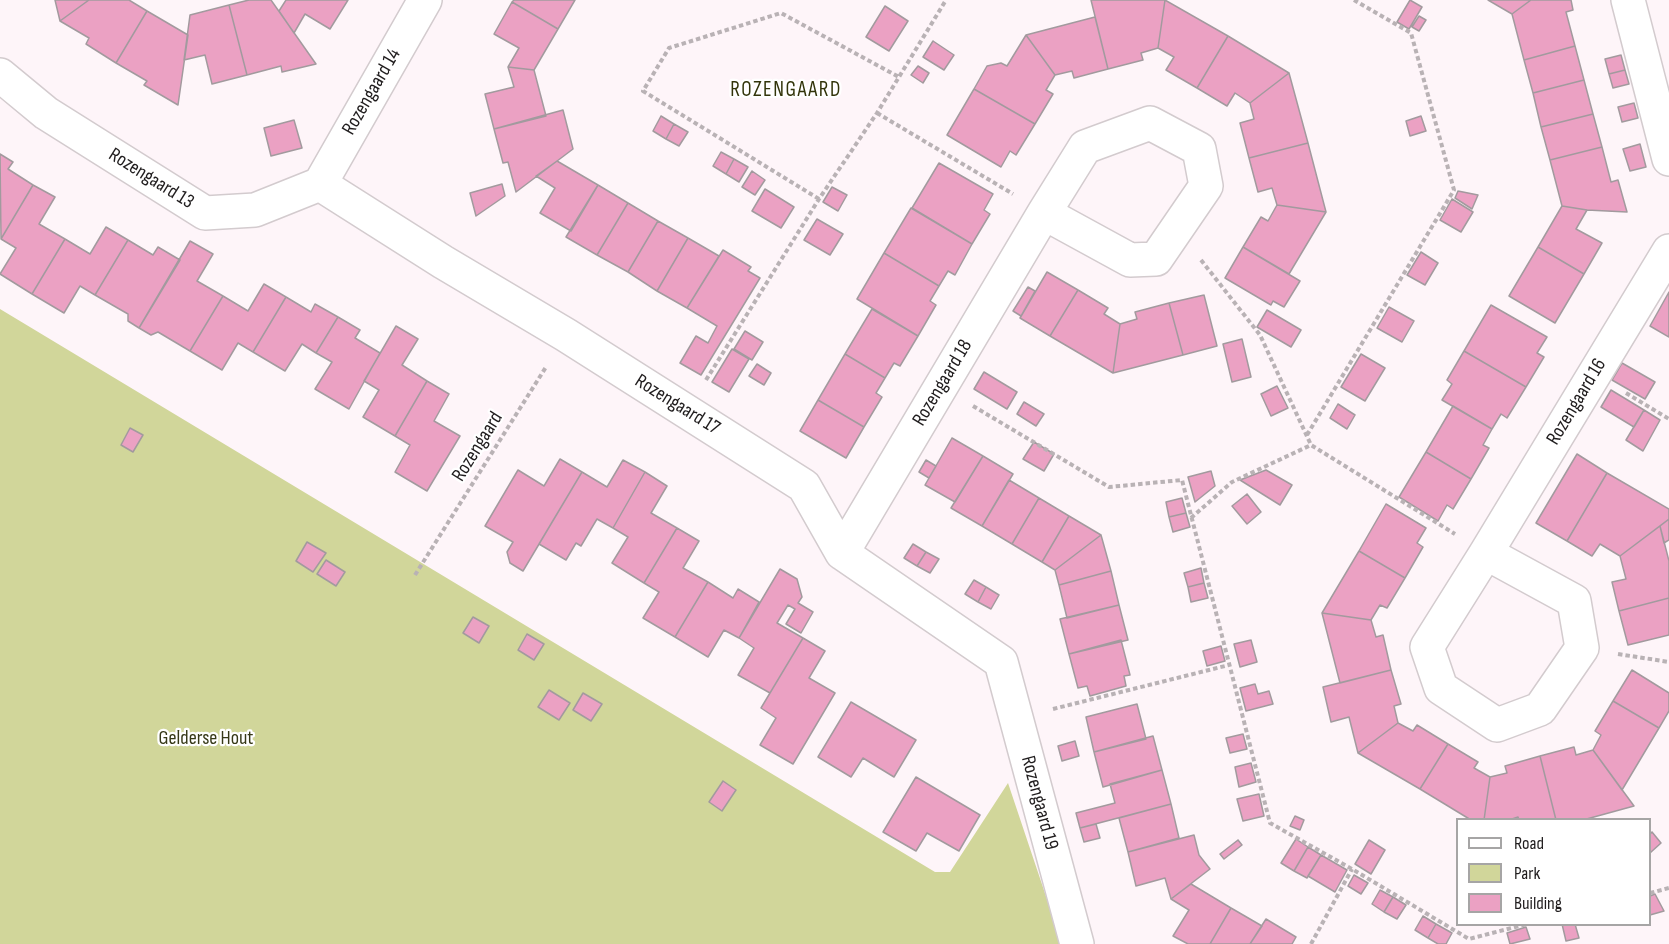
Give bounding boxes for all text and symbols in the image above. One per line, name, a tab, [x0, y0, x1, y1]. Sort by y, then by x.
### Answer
street label: Rozengaard 14	[338, 44, 406, 140]
district label: ROZENGAARD	[730, 78, 842, 104]
street label: Rozengaard 13	[104, 143, 198, 215]
street label: Rozengaard 18	[908, 335, 978, 431]
street label: Rozengaard 16	[1542, 354, 1612, 450]
street label: Rozengaard 17	[630, 369, 724, 441]
street label: Rozengaard	[447, 408, 509, 486]
park label: Gelderse Hout	[159, 727, 253, 751]
street label: Rozengaard 19	[1015, 753, 1063, 853]
legend	[1456, 818, 1651, 926]
text: Road	[1514, 833, 1544, 854]
text: Park	[1514, 863, 1540, 884]
text: Building	[1514, 893, 1562, 914]

